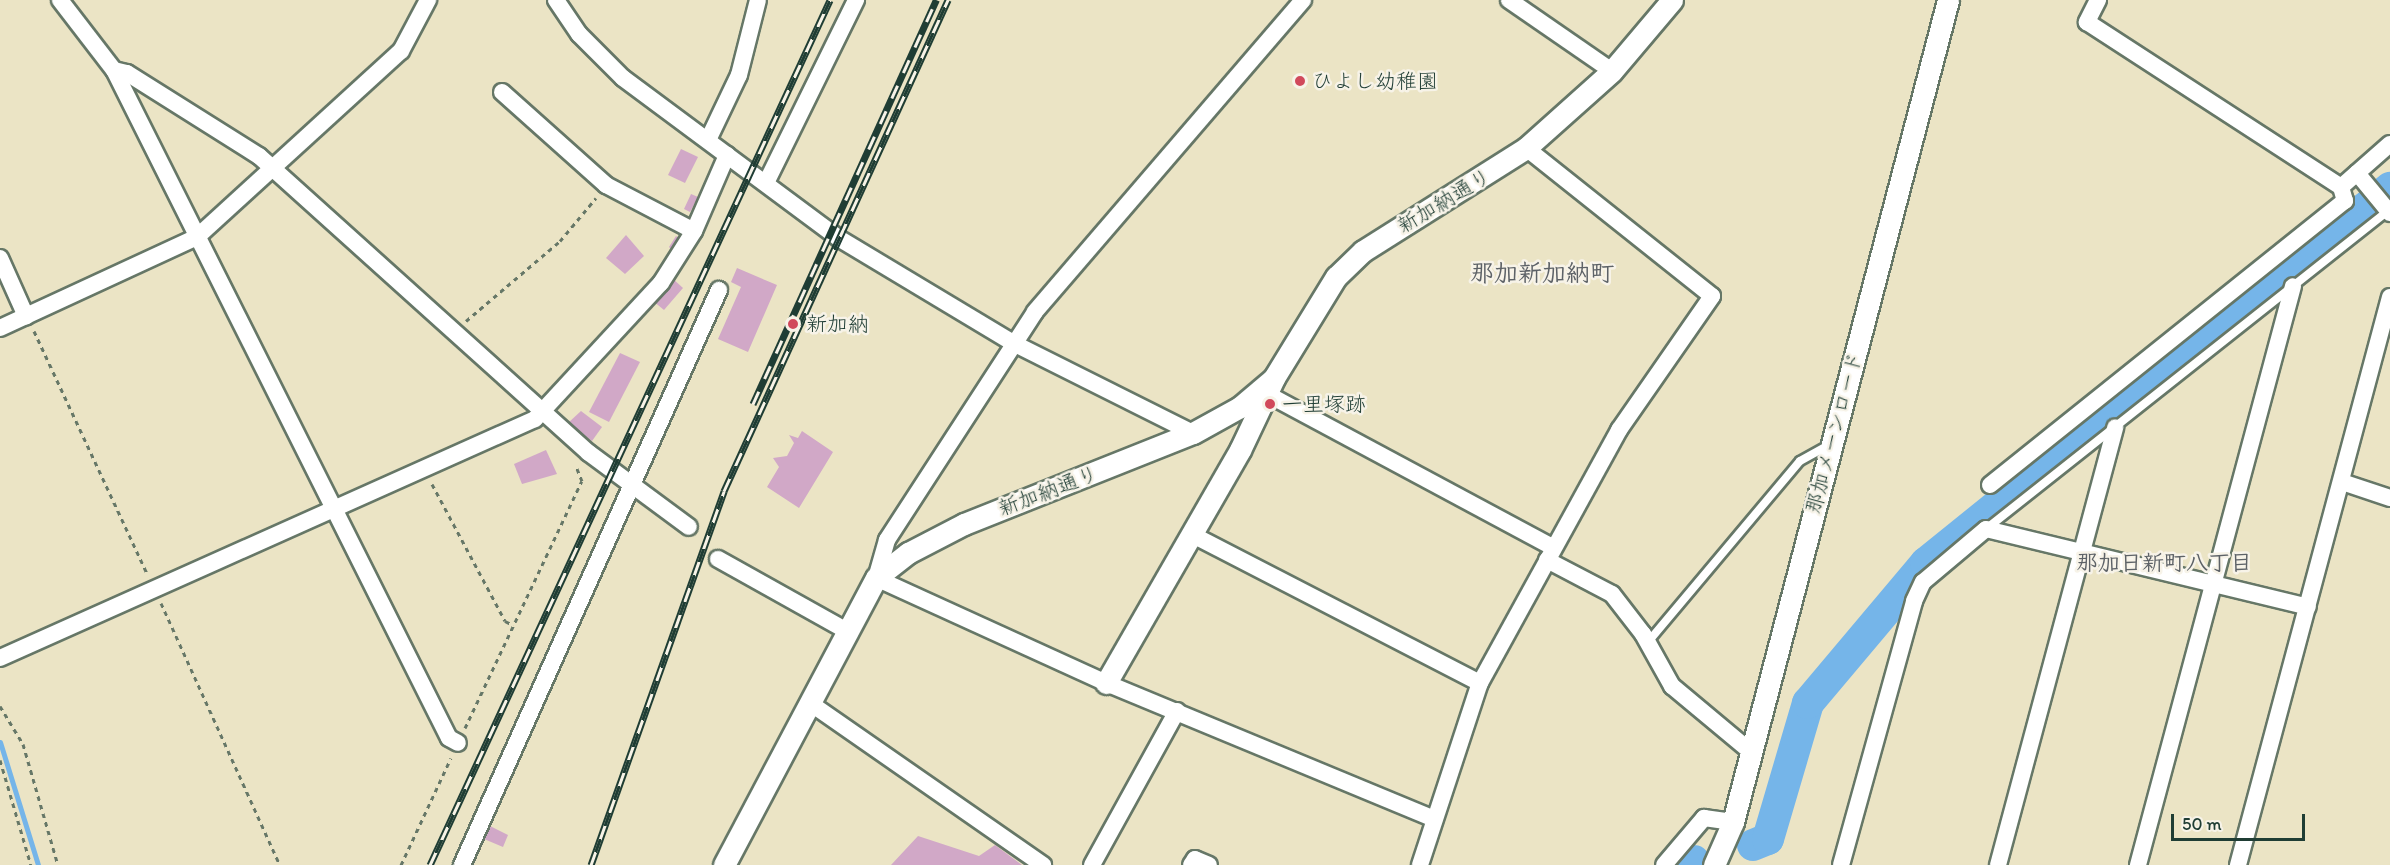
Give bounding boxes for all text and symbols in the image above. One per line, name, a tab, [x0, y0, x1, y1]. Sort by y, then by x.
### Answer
place label: ひよし幼稚園	[1312, 68, 1438, 94]
marker: ひよし幼稚園	[1293, 74, 1307, 88]
street label: 新加納通り	[1393, 163, 1495, 239]
district label: 那加新加納町	[1470, 259, 1614, 287]
place label: 新加納	[806, 311, 869, 337]
marker: 新加納	[784, 315, 802, 333]
street label: 那加メーンロード	[1800, 349, 1868, 517]
place label: 一里塚跡	[1282, 391, 1366, 417]
marker: 一里塚跡	[1263, 397, 1277, 411]
street label: 新加納通り	[994, 460, 1102, 522]
district label: 那加日新町八丁目	[2076, 550, 2252, 576]
scale bar	[2174, 802, 2308, 840]
text: 50 m	[2182, 813, 2222, 835]

